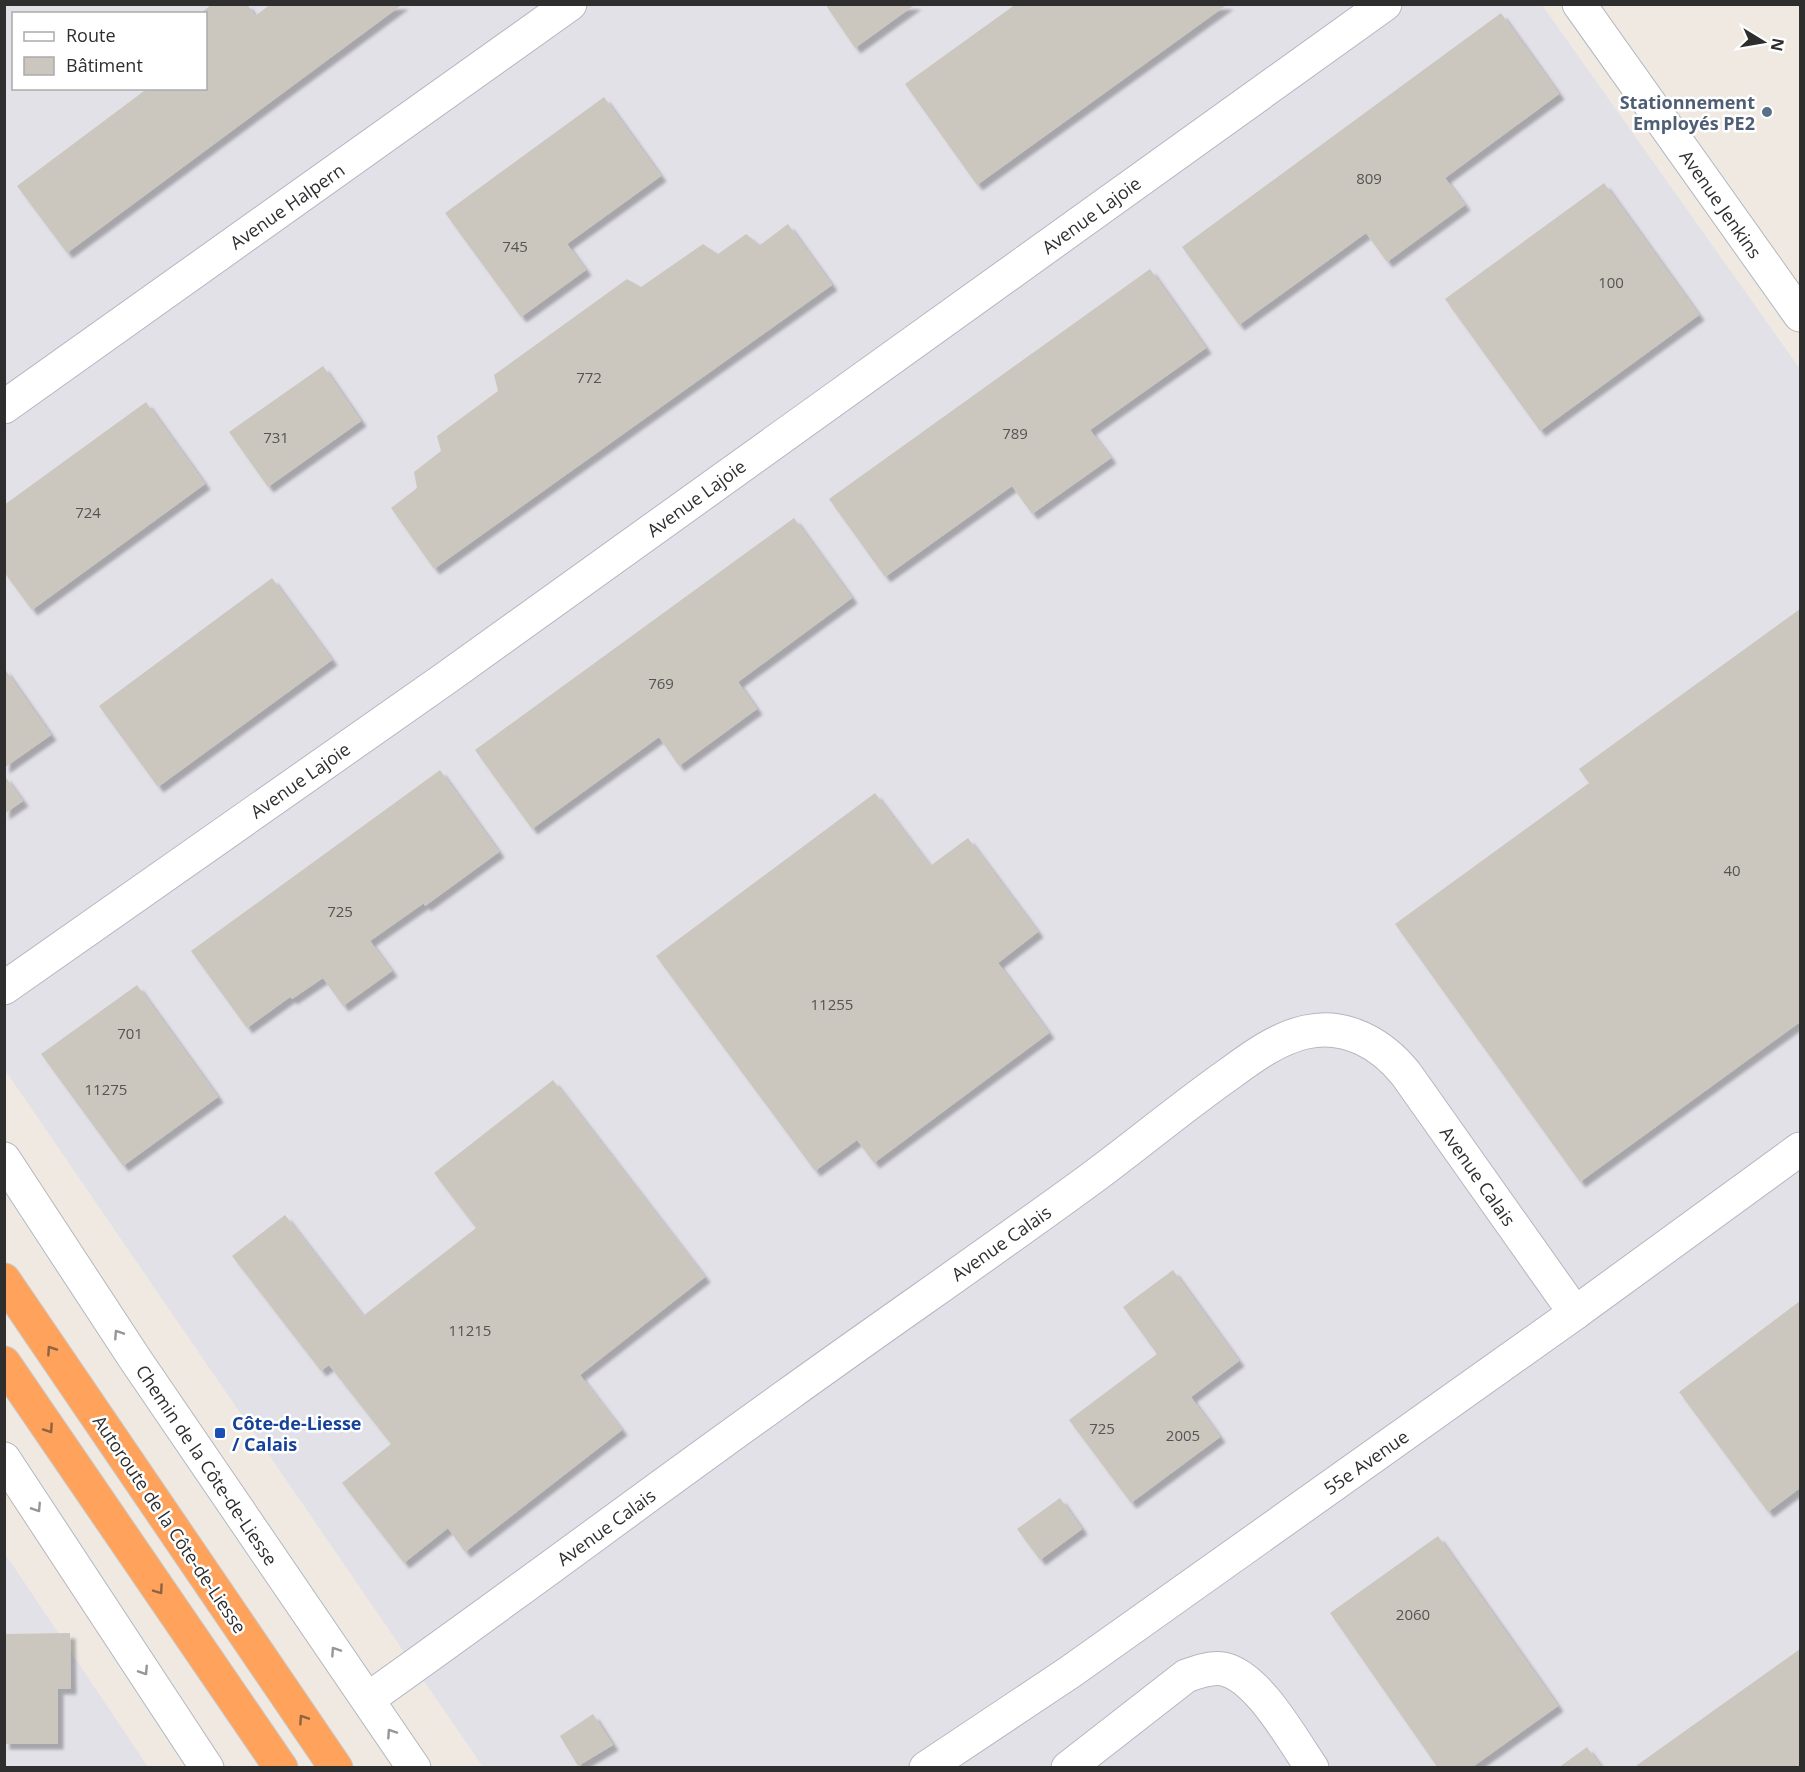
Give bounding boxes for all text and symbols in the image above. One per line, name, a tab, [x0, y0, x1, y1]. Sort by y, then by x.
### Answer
legend	[12, 12, 207, 90]
north arrow	[1733, 12, 1793, 72]
text: Route	[66, 23, 116, 47]
text: N	[1766, 36, 1790, 53]
text: Bâtiment	[66, 53, 143, 77]
place label: Stationnement Employés PE2	[1620, 90, 1755, 135]
marker: Stationnement Employés PE2	[1760, 105, 1774, 119]
street label: Avenue Jenkins	[1675, 145, 1767, 263]
street label: Avenue Halpern	[225, 158, 349, 254]
house number: 809	[1356, 168, 1382, 188]
street label: Avenue Lajoie	[1037, 171, 1145, 259]
house number: 745	[502, 236, 528, 256]
house number: 100	[1598, 272, 1624, 292]
house number: 772	[576, 367, 602, 387]
house number: 789	[1002, 423, 1028, 443]
house number: 731	[263, 427, 289, 447]
street label: Avenue Lajoie	[642, 454, 750, 542]
house number: 724	[75, 502, 101, 522]
house number: 769	[648, 673, 674, 693]
street label: Avenue Lajoie	[245, 737, 355, 823]
house number: 40	[1723, 860, 1741, 880]
house number: 725	[327, 901, 353, 921]
house number: 11255	[811, 994, 853, 1014]
house number: 701	[117, 1023, 143, 1043]
house number: 11275	[85, 1079, 127, 1099]
street label: Avenue Calais	[1435, 1121, 1521, 1231]
street label: Avenue Calais	[946, 1200, 1056, 1286]
house number: 11215	[449, 1320, 491, 1340]
one-way arrow	[114, 1330, 125, 1341]
one-way arrow	[47, 1346, 58, 1357]
street label: Chemin de la Côte-de-Liesse	[131, 1360, 283, 1570]
street label: Autoroute de la Côte-de-Liesse	[88, 1410, 252, 1638]
place label: Côte-de-Liesse / Calais	[232, 1411, 362, 1456]
house number: 725	[1089, 1418, 1115, 1438]
one-way arrow	[42, 1423, 53, 1434]
street label: 55e Avenue	[1319, 1424, 1413, 1500]
house number: 2005	[1166, 1425, 1200, 1445]
marker: Côte-de-Liesse / Calais	[213, 1426, 227, 1440]
street label: Avenue Calais	[552, 1483, 660, 1571]
one-way arrow	[30, 1501, 41, 1512]
one-way arrow	[152, 1583, 163, 1594]
house number: 2060	[1396, 1604, 1430, 1624]
one-way arrow	[331, 1647, 342, 1658]
one-way arrow	[137, 1664, 148, 1675]
one-way arrow	[299, 1715, 310, 1726]
one-way arrow	[387, 1729, 398, 1740]

